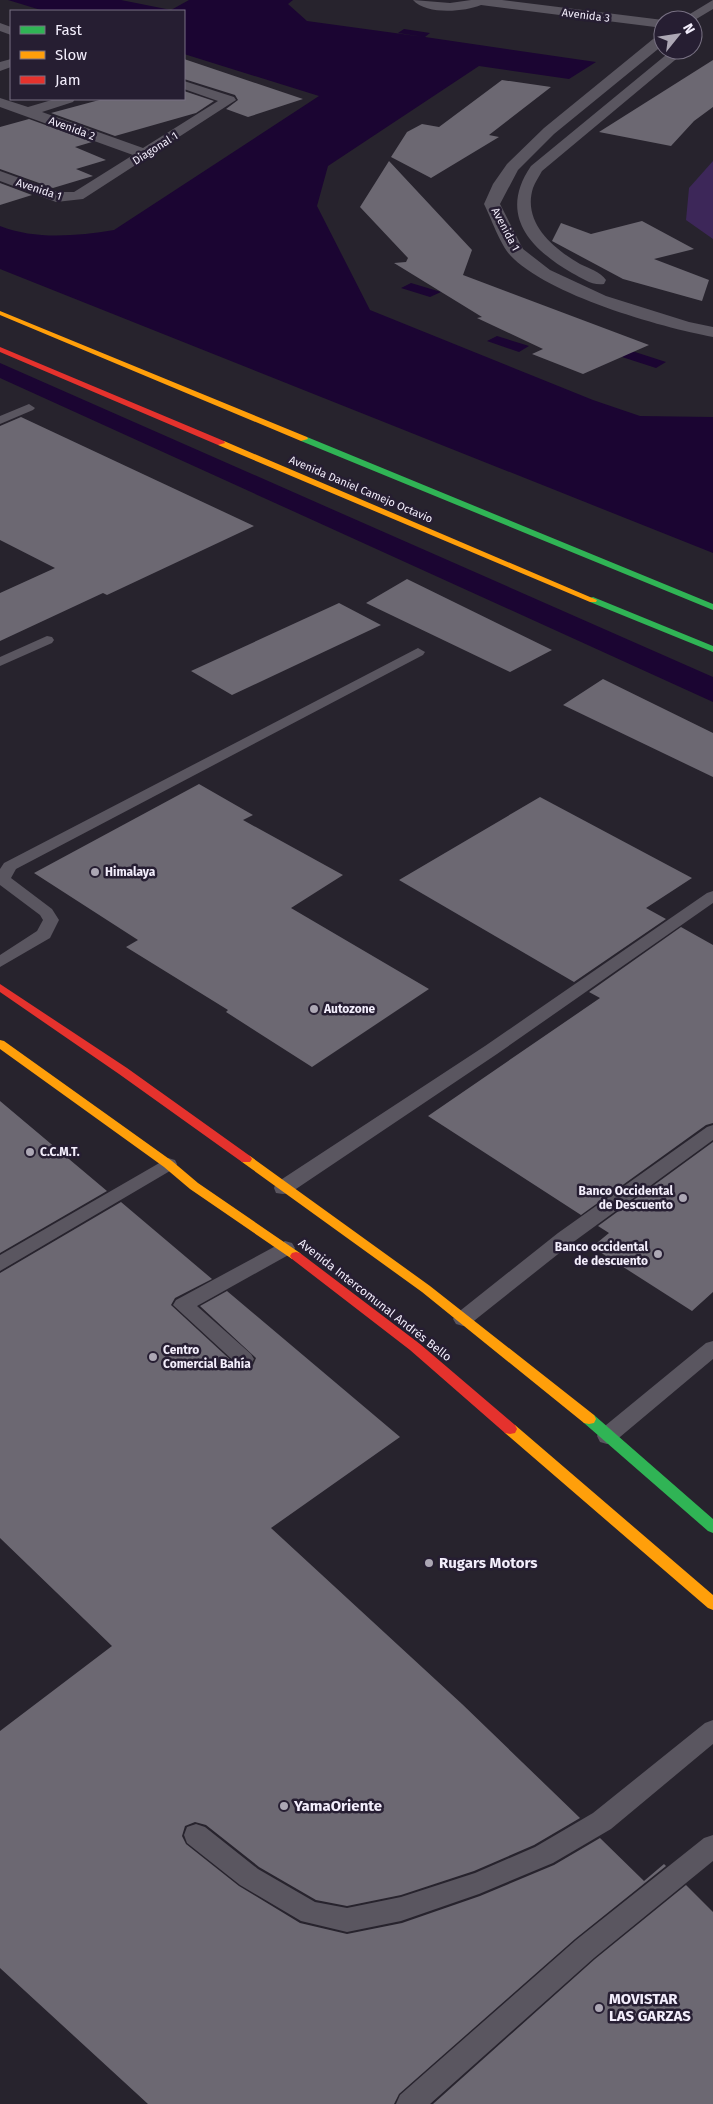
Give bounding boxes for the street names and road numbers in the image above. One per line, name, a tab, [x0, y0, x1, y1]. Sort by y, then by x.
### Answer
street label: Avenida 3	[561, 6, 611, 25]
street label: Avenida 2	[47, 114, 97, 143]
street label: Diagonal 1	[130, 129, 180, 168]
street label: Avenida 1	[14, 176, 63, 203]
street label: Avenida 1	[489, 205, 522, 253]
street label: Avenida Daniel Camejo Octavio	[287, 453, 435, 526]
street label: Avenida Intercomunal Andrés Bello	[296, 1236, 454, 1364]

